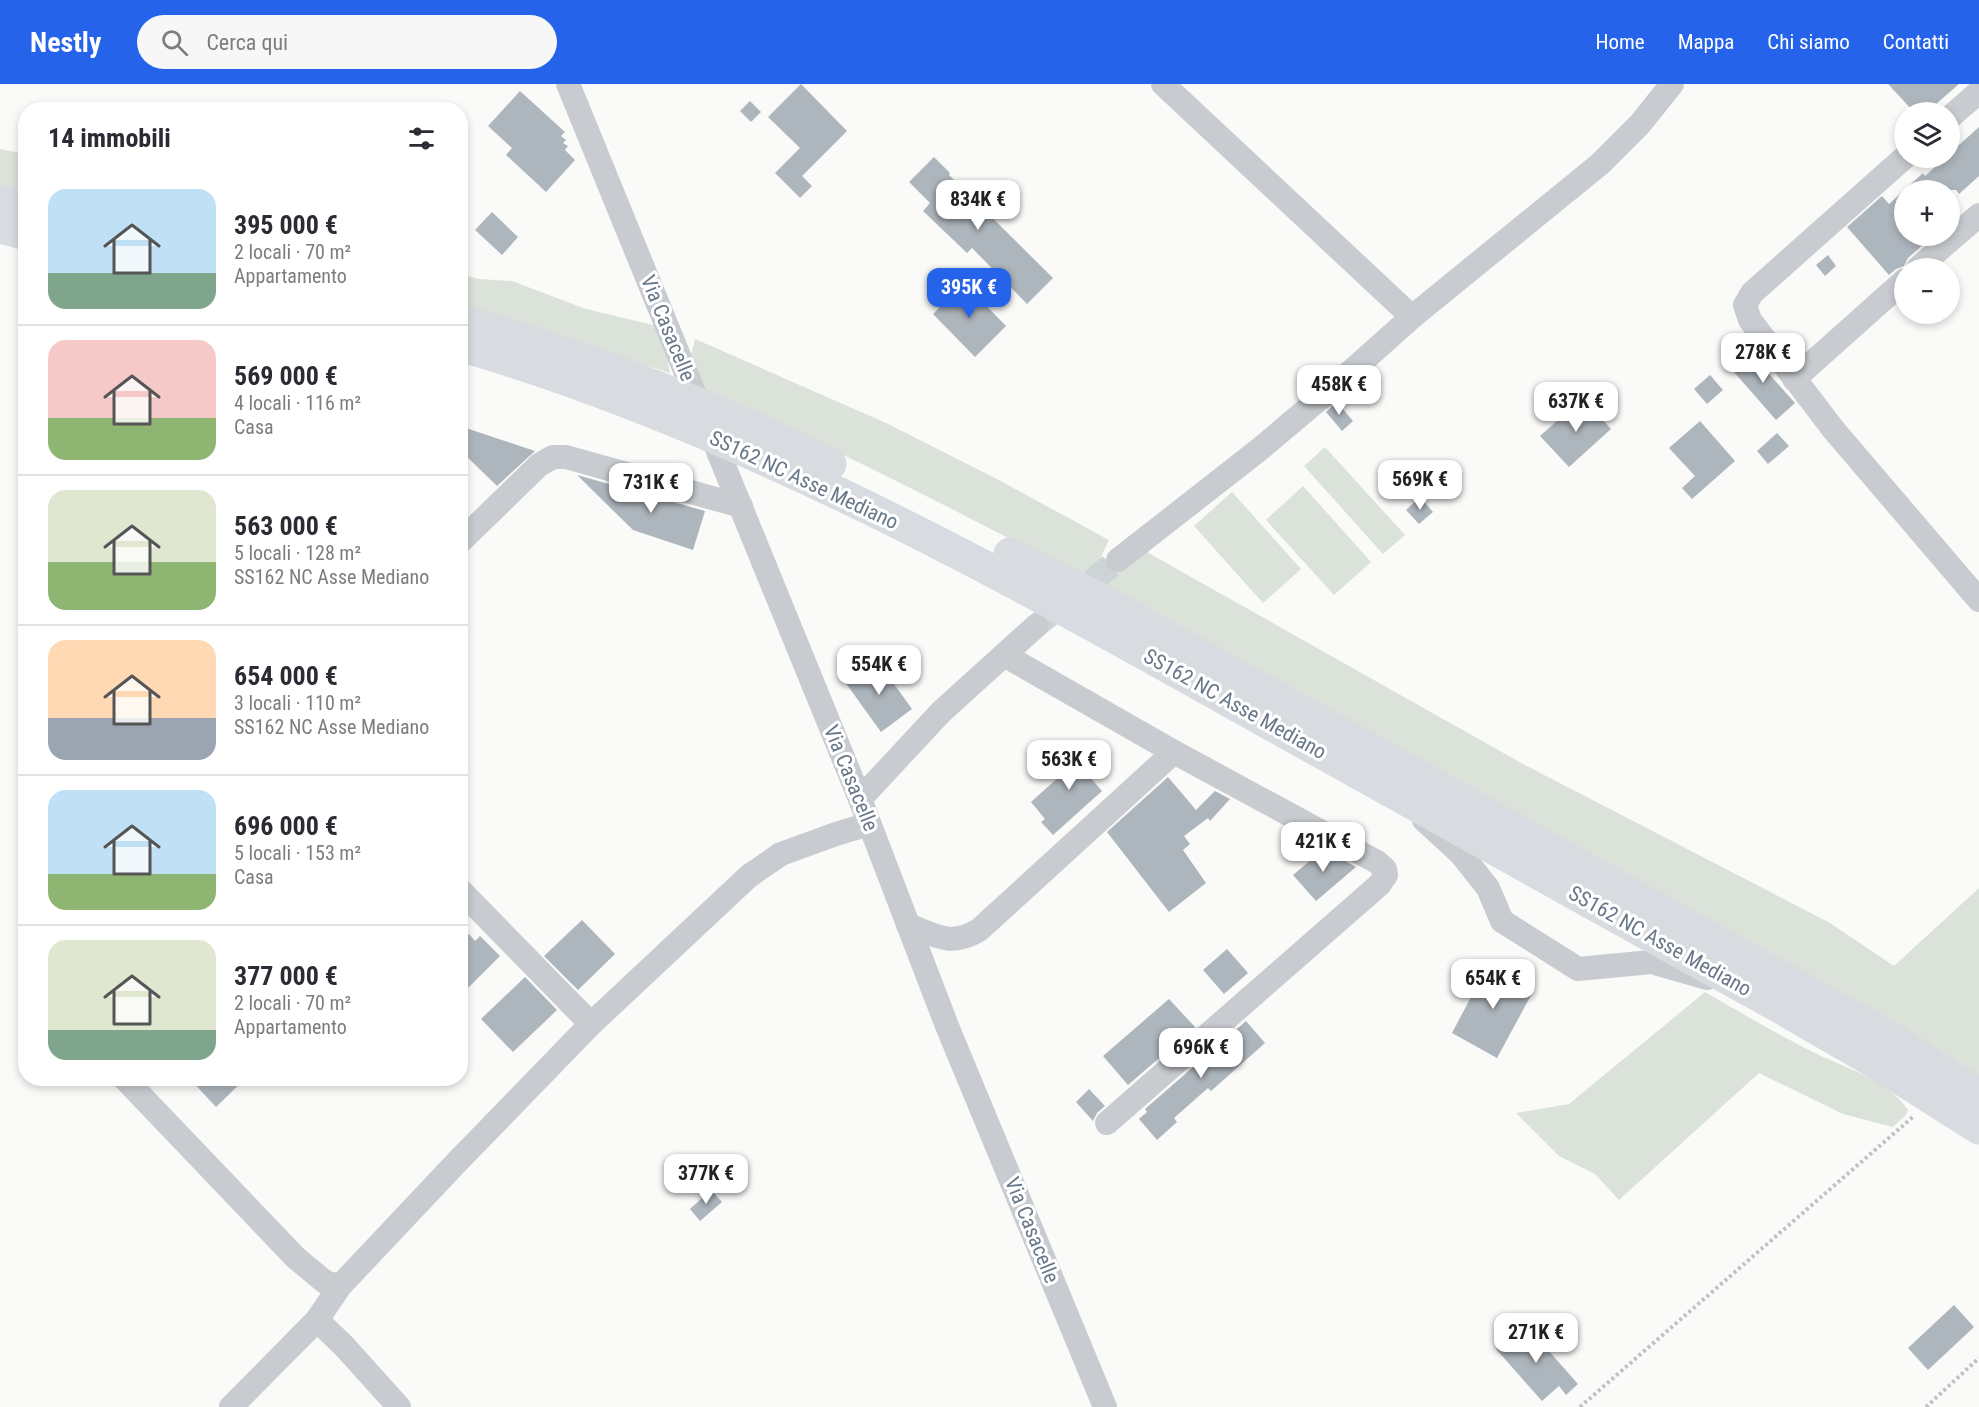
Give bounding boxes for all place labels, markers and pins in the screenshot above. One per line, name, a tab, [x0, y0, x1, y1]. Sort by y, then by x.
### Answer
pin: 834K €	[929, 180, 1027, 231]
pin: 395K €	[920, 268, 1018, 319]
pin: 278K €	[1714, 333, 1812, 384]
pin: 458K €	[1290, 365, 1388, 416]
pin: 637K €	[1527, 382, 1625, 433]
pin: 569K €	[1371, 460, 1469, 511]
pin: 731K €	[602, 463, 700, 514]
pin: 554K €	[830, 645, 928, 696]
pin: 563K €	[1020, 740, 1118, 791]
pin: 421K €	[1274, 822, 1372, 873]
pin: 654K €	[1444, 959, 1542, 1010]
pin: 696K €	[1152, 1028, 1250, 1079]
pin: 377K €	[657, 1154, 755, 1205]
pin: 271K €	[1487, 1313, 1585, 1364]

